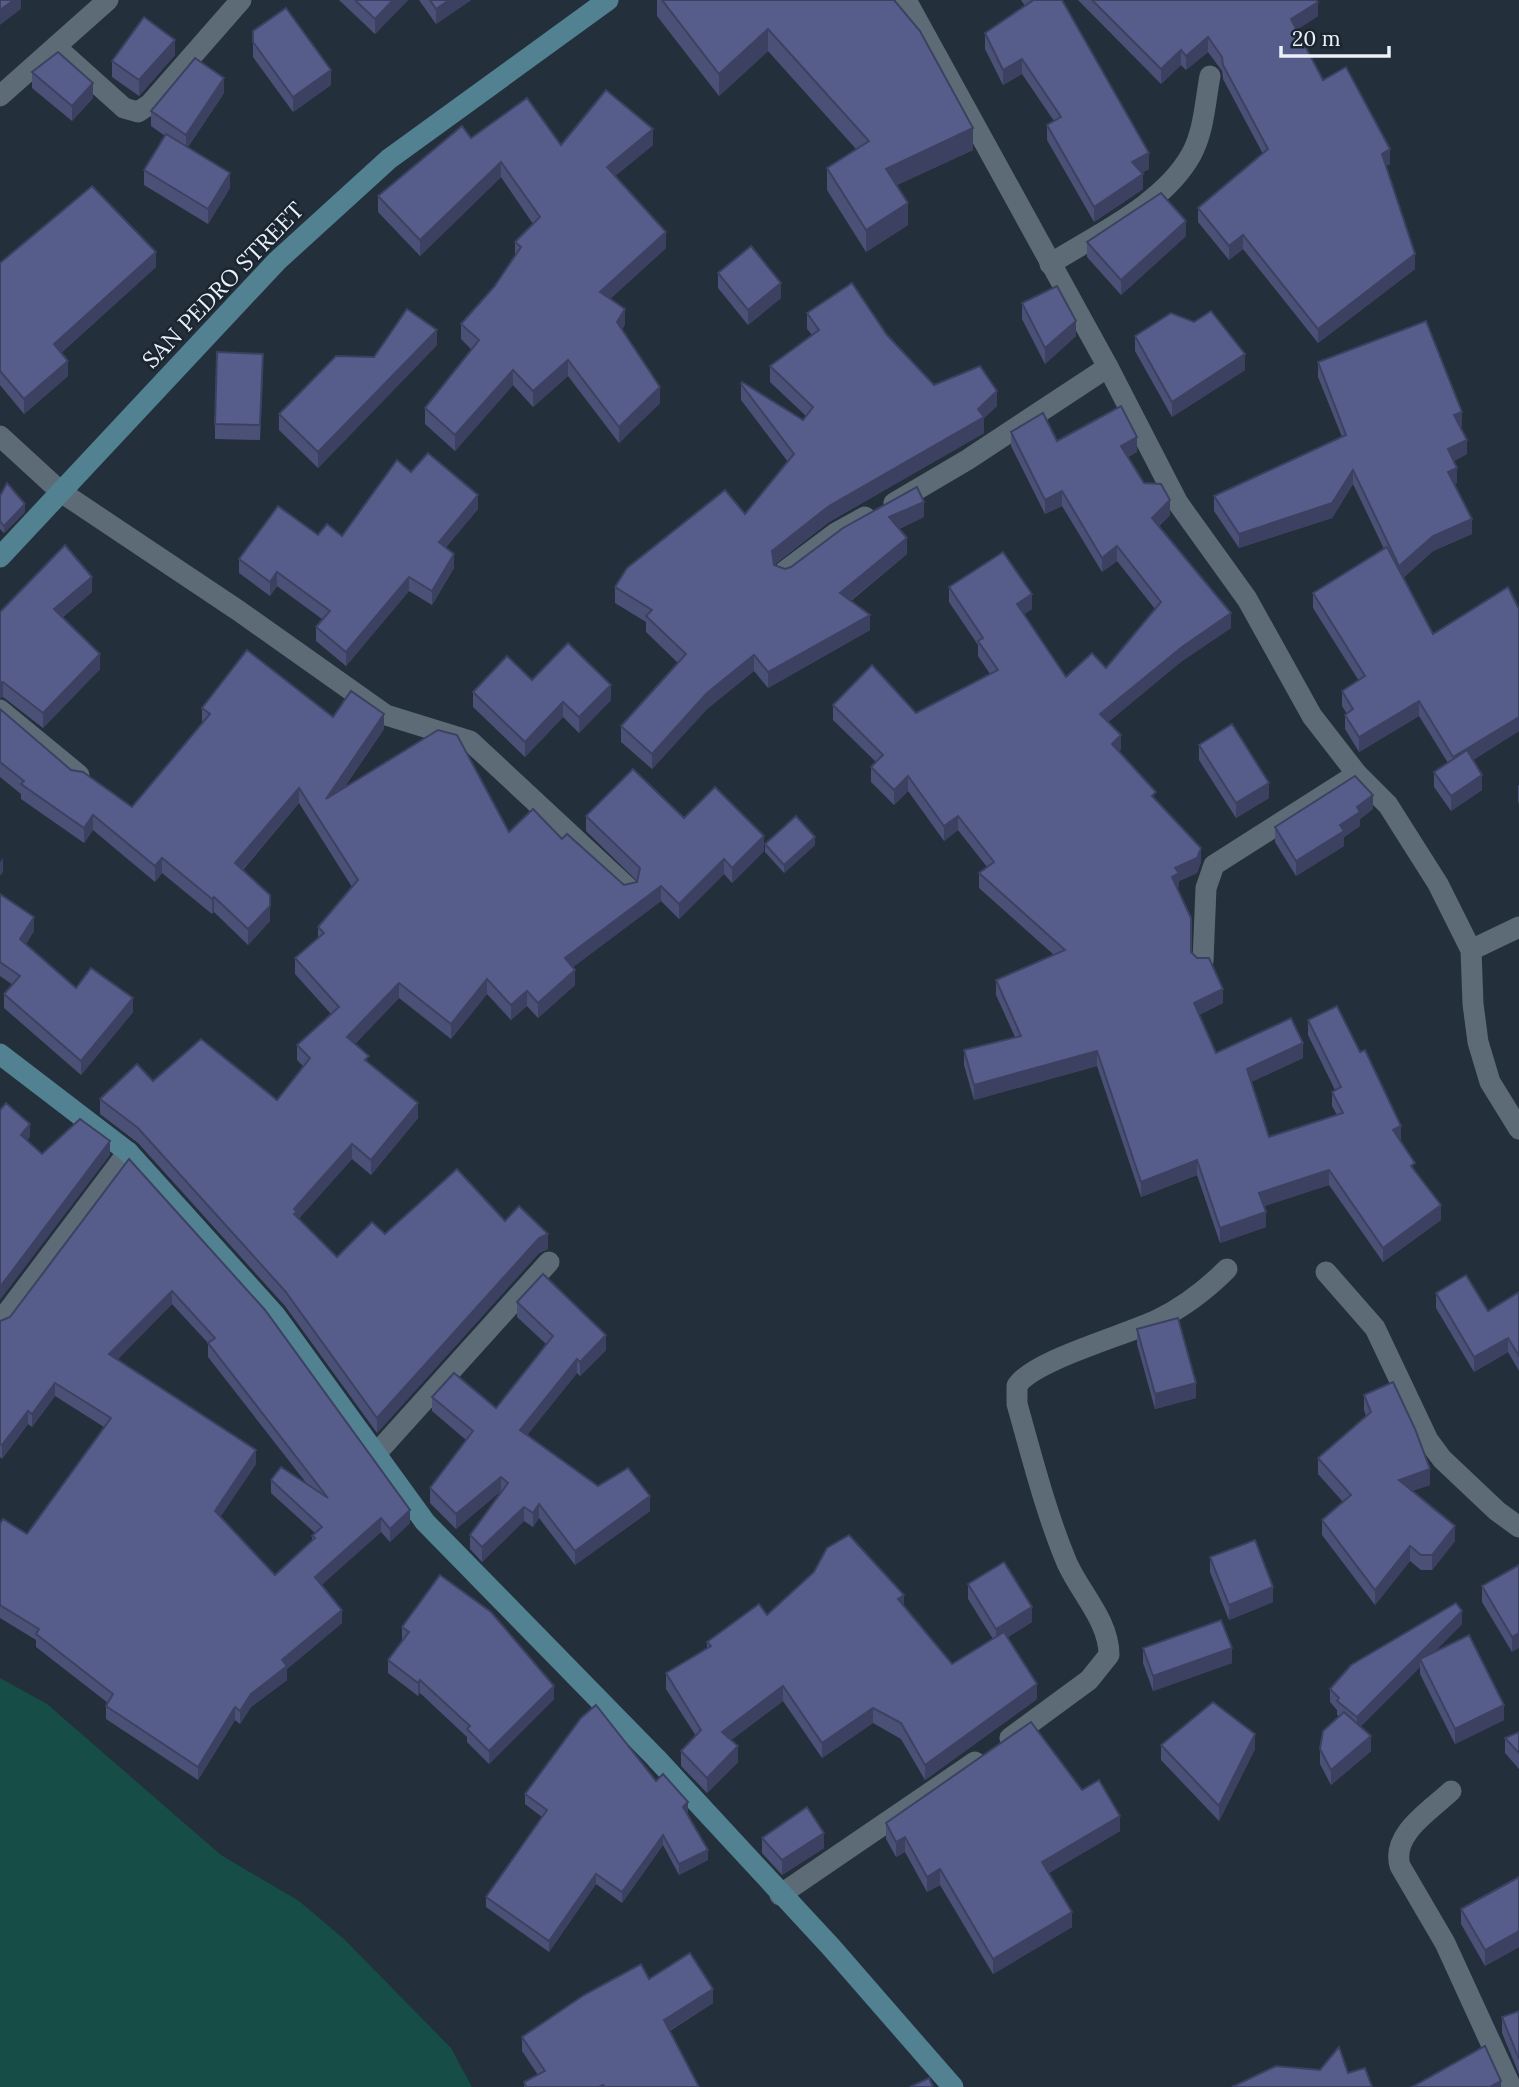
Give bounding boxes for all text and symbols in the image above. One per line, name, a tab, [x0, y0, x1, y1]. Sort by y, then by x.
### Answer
scale bar	[1281, 14, 1390, 58]
text: 20 m	[1292, 25, 1341, 52]
street label: SAN PEDRO STREET	[136, 195, 310, 374]

